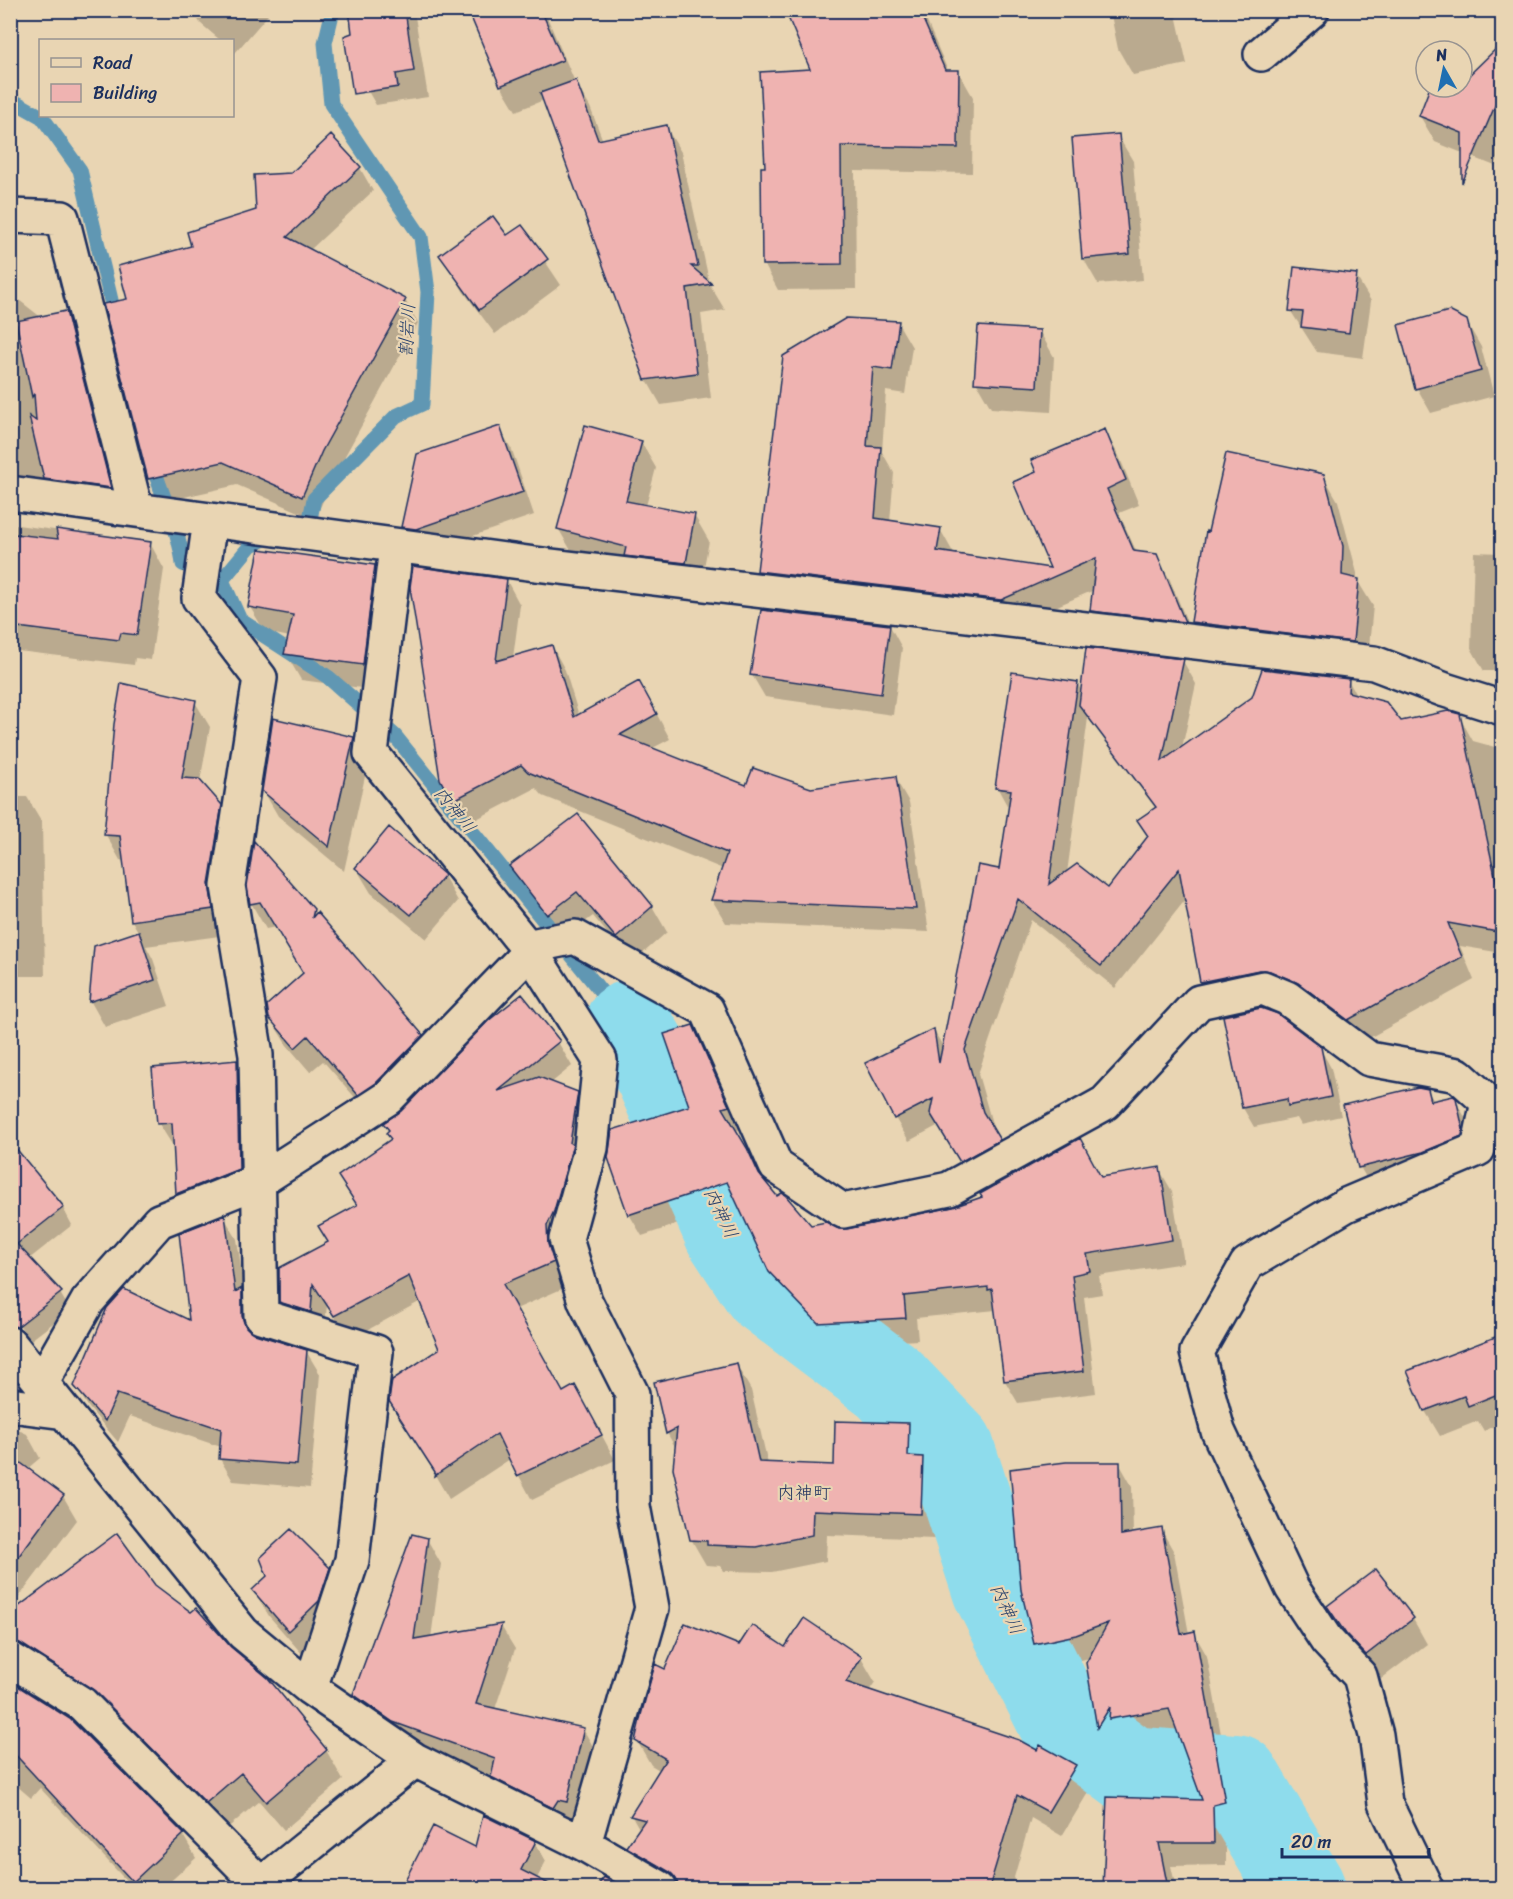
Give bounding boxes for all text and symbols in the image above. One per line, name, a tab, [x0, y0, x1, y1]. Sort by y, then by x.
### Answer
legend	[39, 39, 234, 117]
north arrow	[1414, 39, 1474, 99]
text: N	[1433, 39, 1450, 70]
text: Road	[93, 47, 133, 79]
text: Building	[93, 77, 157, 109]
water label: 割岩川	[390, 302, 424, 358]
water label: 内神川	[426, 779, 484, 841]
water label: 内神川	[695, 1182, 747, 1244]
district label: 内神町	[777, 1477, 831, 1509]
water label: 内神川	[981, 1578, 1033, 1640]
scale bar	[1282, 1821, 1429, 1859]
text: 20 m	[1291, 1826, 1331, 1858]

